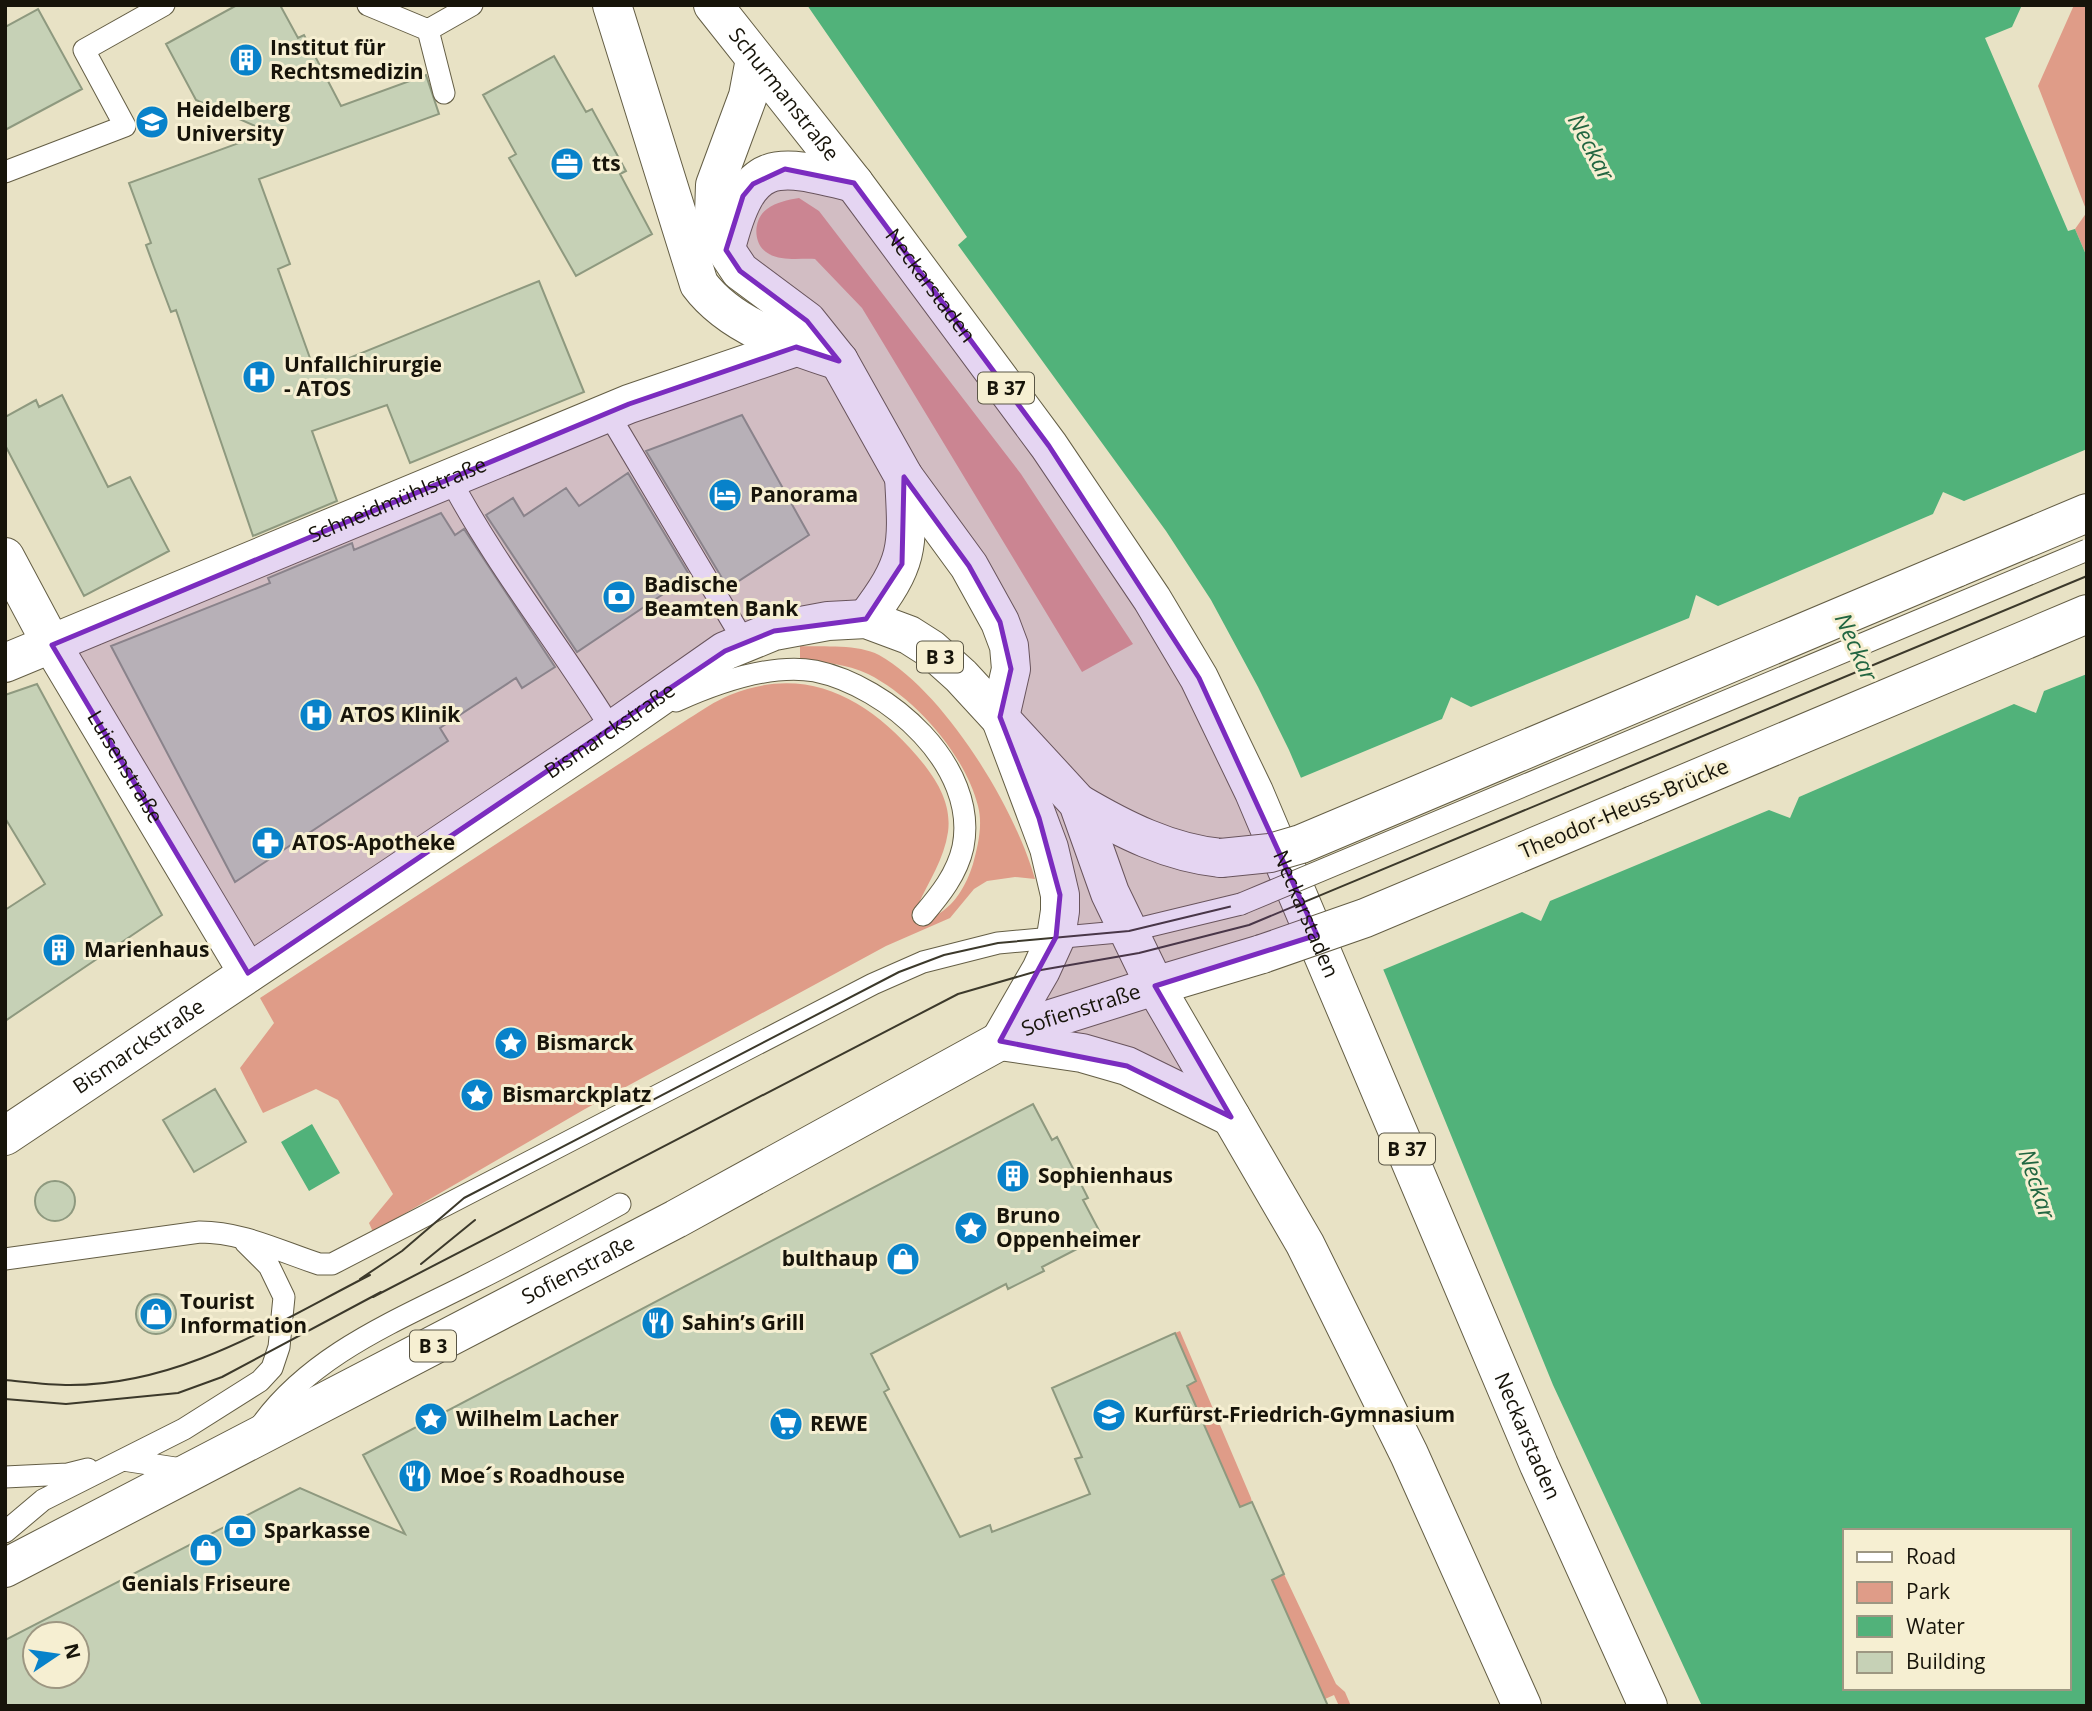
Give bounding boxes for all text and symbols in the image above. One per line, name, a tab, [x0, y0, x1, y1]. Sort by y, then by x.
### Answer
street label: Schurmanstraße	[723, 21, 846, 166]
place label: Institut für Rechtsmedizin	[270, 33, 424, 85]
building icon: Institut für Rechtsmedizin	[227, 41, 265, 79]
place label: Heidelberg University	[176, 95, 290, 147]
school or university icon: Heidelberg University	[133, 103, 171, 141]
water label: Neckar	[1561, 107, 1623, 186]
office icon: tts	[548, 145, 586, 183]
place label: tts	[592, 149, 621, 177]
street label: Neckarstaden	[879, 222, 983, 348]
place label: Unfallchirurgie - ATOS	[284, 350, 442, 402]
hospital icon: Unfallchirurgie - ATOS	[240, 358, 278, 396]
road number: B 37	[978, 372, 1034, 404]
street label: Schneidmühlstraße	[304, 450, 491, 549]
hotel icon: Panorama	[706, 476, 744, 514]
place label: Panorama	[750, 480, 858, 508]
place label: Badische Beamten Bank	[644, 570, 799, 622]
bank icon: Badische Beamten Bank	[600, 578, 638, 616]
water label: Neckar	[1828, 607, 1886, 687]
road number: B 3	[917, 642, 963, 672]
street label: Bismarckstraße	[538, 675, 680, 784]
hospital icon: ATOS Klinik	[297, 696, 335, 734]
place label: ATOS Klinik	[340, 700, 461, 728]
street label: Luisenstraße	[81, 705, 170, 828]
street label: Theodor-Heuss-Brücke	[1515, 751, 1732, 865]
pharmacy icon: ATOS-Apotheke	[249, 824, 287, 862]
place label: ATOS-Apotheke	[292, 828, 455, 856]
street label: Neckarstaden	[1267, 846, 1346, 982]
building icon: Marienhaus	[40, 931, 78, 969]
place label: Marienhaus	[84, 935, 209, 963]
street label: Sofienstraße	[1016, 976, 1144, 1042]
street label: Bismarckstraße	[67, 992, 209, 1100]
place icon: Bismarck	[492, 1024, 530, 1062]
place label: Bismarck	[536, 1028, 635, 1056]
place icon: Bismarckplatz	[458, 1076, 496, 1114]
place label: Bismarckplatz	[502, 1080, 651, 1108]
road number: B 37	[1379, 1134, 1435, 1164]
water label: Neckar	[2012, 1145, 2064, 1223]
building icon: Sophienhaus	[994, 1157, 1032, 1195]
place label: Sophienhaus	[1038, 1161, 1173, 1189]
place label: Bruno Oppenheimer	[996, 1201, 1141, 1253]
place icon: Bruno Oppenheimer	[952, 1209, 990, 1247]
street label: Sofienstraße	[516, 1228, 639, 1310]
shop icon: bulthaup	[884, 1240, 922, 1278]
place label: bulthaup	[782, 1244, 878, 1272]
place label: Tourist Information	[180, 1287, 307, 1339]
shop icon: Tourist Information	[137, 1295, 175, 1333]
restaurant icon: Sahin’s Grill	[639, 1304, 677, 1342]
place label: Sahin’s Grill	[682, 1308, 805, 1336]
road number: B 3	[410, 1330, 456, 1362]
street label: Neckarstaden	[1488, 1368, 1568, 1504]
school or university icon: Kurfürst-Friedrich-Gymnasium	[1090, 1396, 1128, 1434]
place icon: Wilhelm Lacher	[412, 1400, 450, 1438]
place label: Kurfürst-Friedrich-Gymnasium	[1134, 1400, 1455, 1428]
place label: Wilhelm Lacher	[456, 1404, 619, 1432]
supermarket icon: REWE	[767, 1405, 805, 1443]
place label: REWE	[810, 1409, 868, 1437]
restaurant icon: Moe´s Roadhouse	[396, 1457, 434, 1495]
place label: Moe´s Roadhouse	[440, 1461, 625, 1489]
bank icon: Sparkasse	[221, 1512, 259, 1550]
place label: Sparkasse	[264, 1516, 370, 1544]
legend	[1843, 1529, 2071, 1690]
shop icon: Genials Friseure	[187, 1531, 225, 1569]
text: Road	[1906, 1542, 1956, 1570]
place label: Genials Friseure	[122, 1569, 290, 1597]
text: Park	[1906, 1577, 1950, 1605]
text: Water	[1906, 1612, 1965, 1640]
north arrow	[21, 1620, 91, 1690]
text: N	[58, 1641, 87, 1662]
text: Building	[1906, 1647, 1985, 1675]

